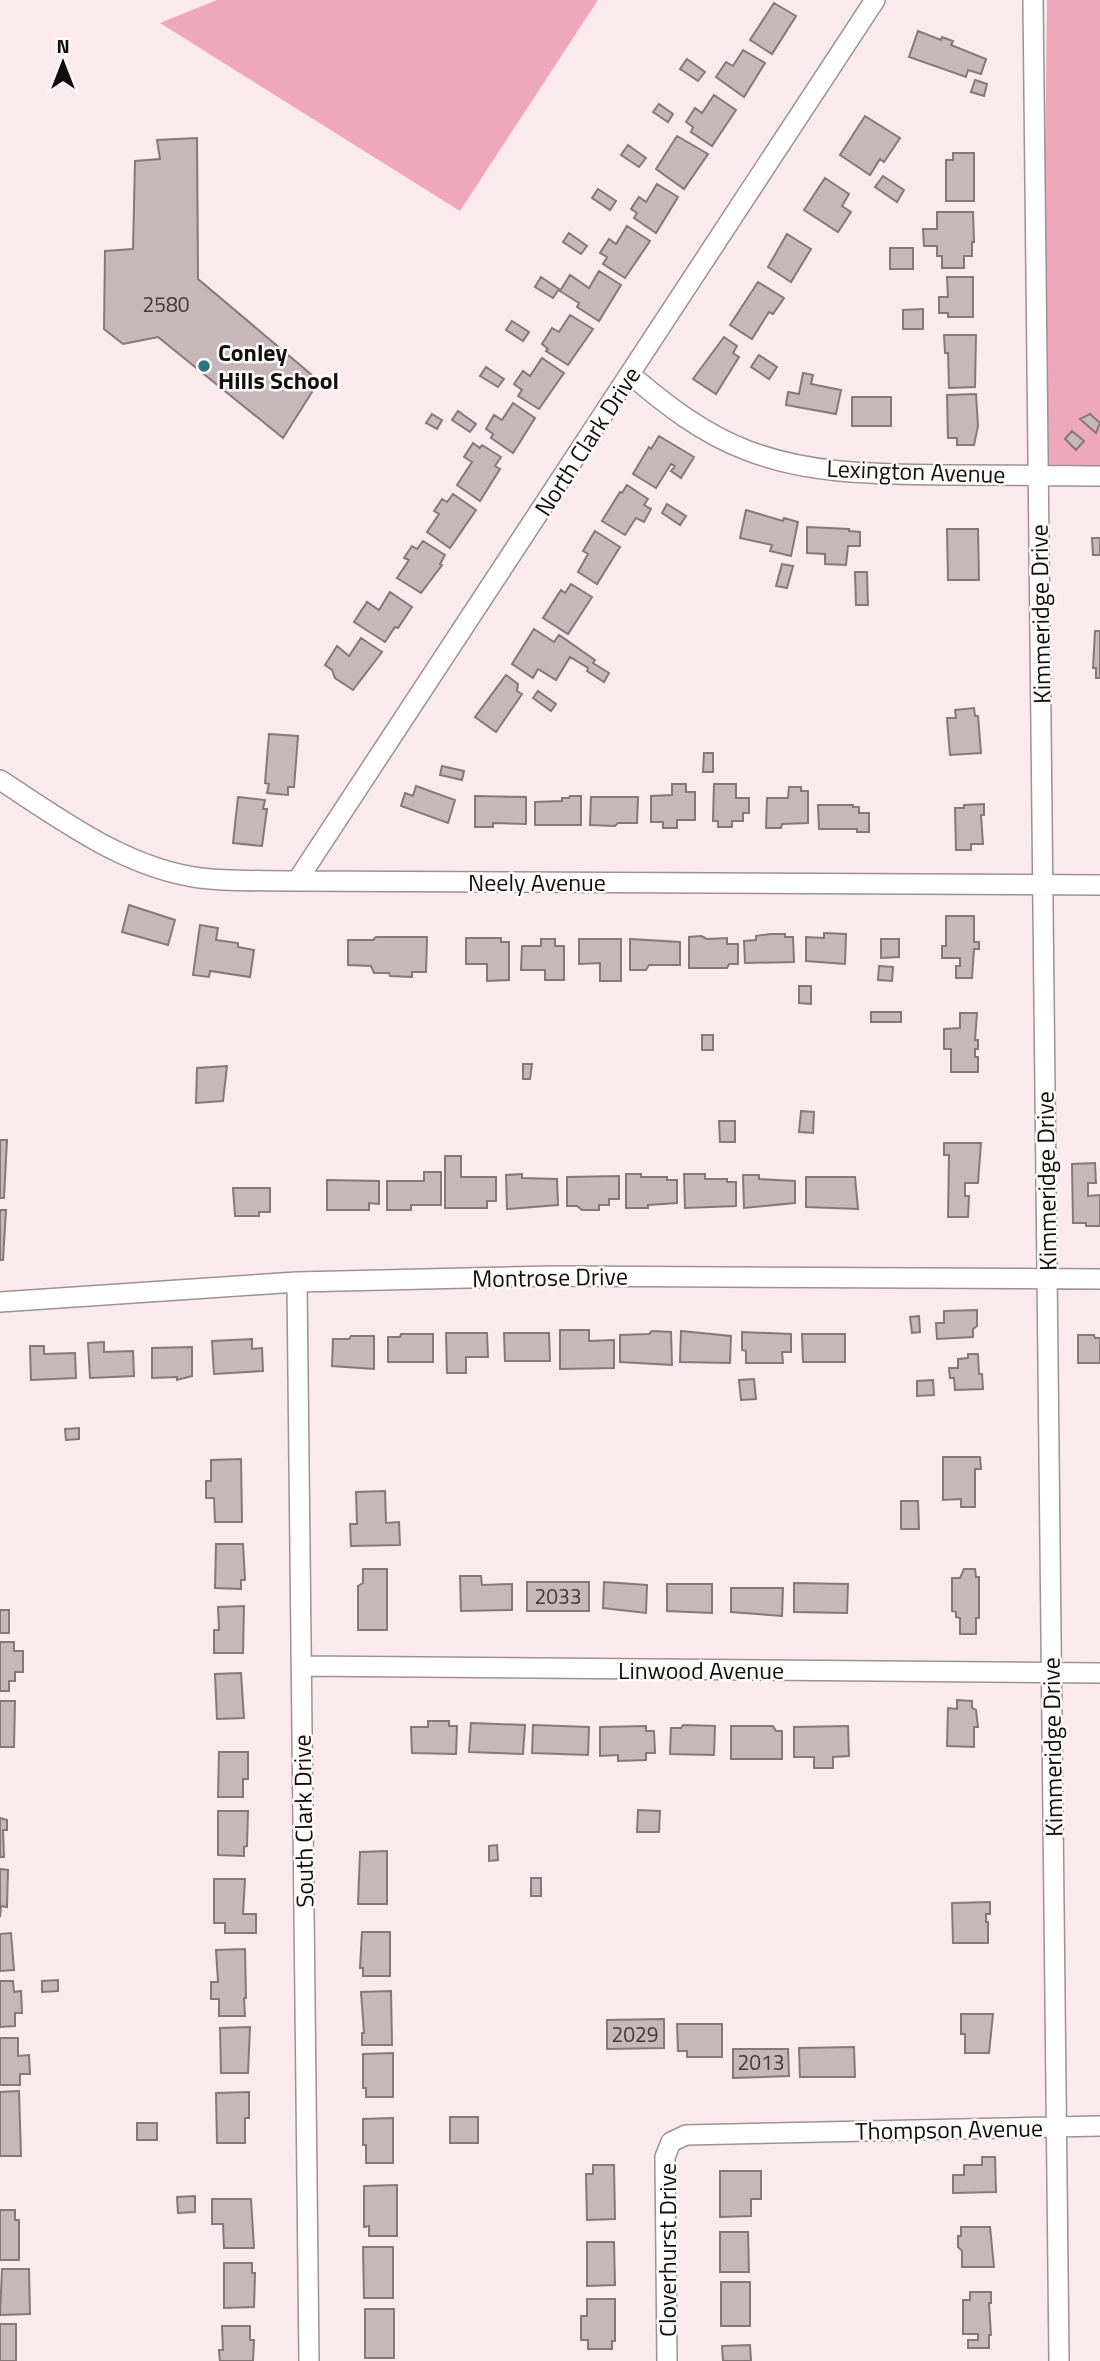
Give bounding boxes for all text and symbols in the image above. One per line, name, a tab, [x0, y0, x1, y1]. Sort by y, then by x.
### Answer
north arrow	[28, 28, 98, 98]
text: N	[56, 31, 70, 60]
house number: 2580	[142, 288, 190, 320]
place label: Conley Hills School	[218, 334, 339, 398]
marker: Conley Hills School	[196, 358, 212, 374]
street label: North Clark Drive	[525, 359, 649, 523]
street label: Lexington Avenue	[826, 450, 1006, 492]
street label: Kimmeridge Drive	[1020, 524, 1060, 704]
street label: Neely Avenue	[468, 864, 606, 900]
street label: Kimmeridge Drive	[1026, 1091, 1066, 1271]
street label: Montrose Drive	[472, 1258, 628, 1296]
house number: 2033	[534, 1580, 582, 1612]
street label: Linwood Avenue	[618, 1652, 784, 1688]
street label: Kimmeridge Drive	[1032, 1657, 1072, 1837]
street label: South Clark Drive	[283, 1734, 323, 1908]
house number: 2029	[611, 2018, 659, 2050]
house number: 2013	[737, 2046, 785, 2078]
street label: Thompson Avenue	[855, 2109, 1043, 2149]
street label: Cloverhurst Drive	[649, 2163, 685, 2337]

